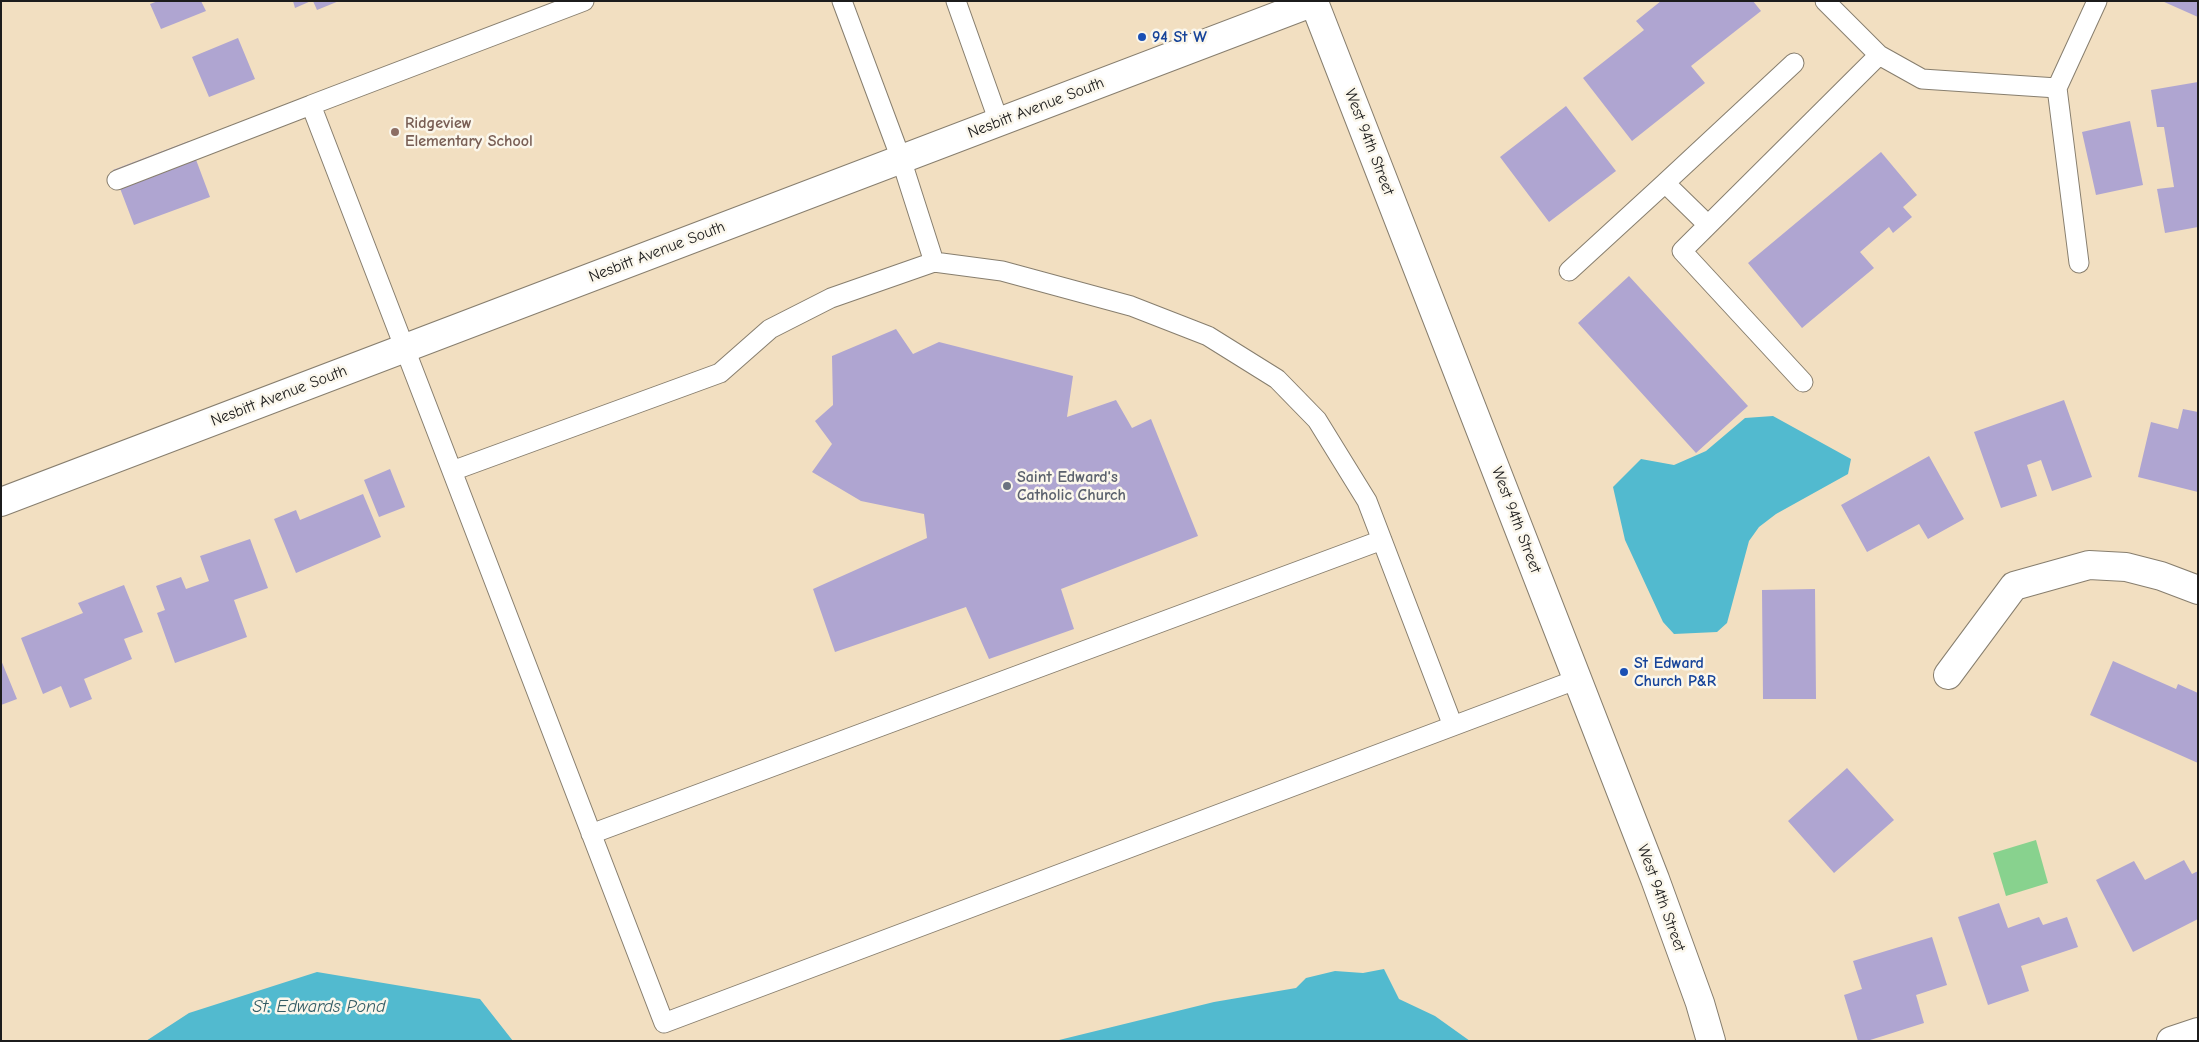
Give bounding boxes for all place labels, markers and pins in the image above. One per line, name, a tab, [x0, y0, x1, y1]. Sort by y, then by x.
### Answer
place label: 94 St W	[1152, 27, 1207, 47]
marker: 94 St W	[1136, 31, 1148, 43]
place label: Ridgeview Elementary School	[405, 113, 533, 151]
marker: Ridgeview Elementary School	[389, 126, 401, 138]
place label: Saint Edward's Catholic Church	[1017, 467, 1126, 505]
marker: Saint Edward's Catholic Church	[1001, 480, 1013, 492]
place label: St Edward Church P&R	[1634, 653, 1716, 691]
marker: St Edward Church P&R	[1618, 666, 1630, 678]

